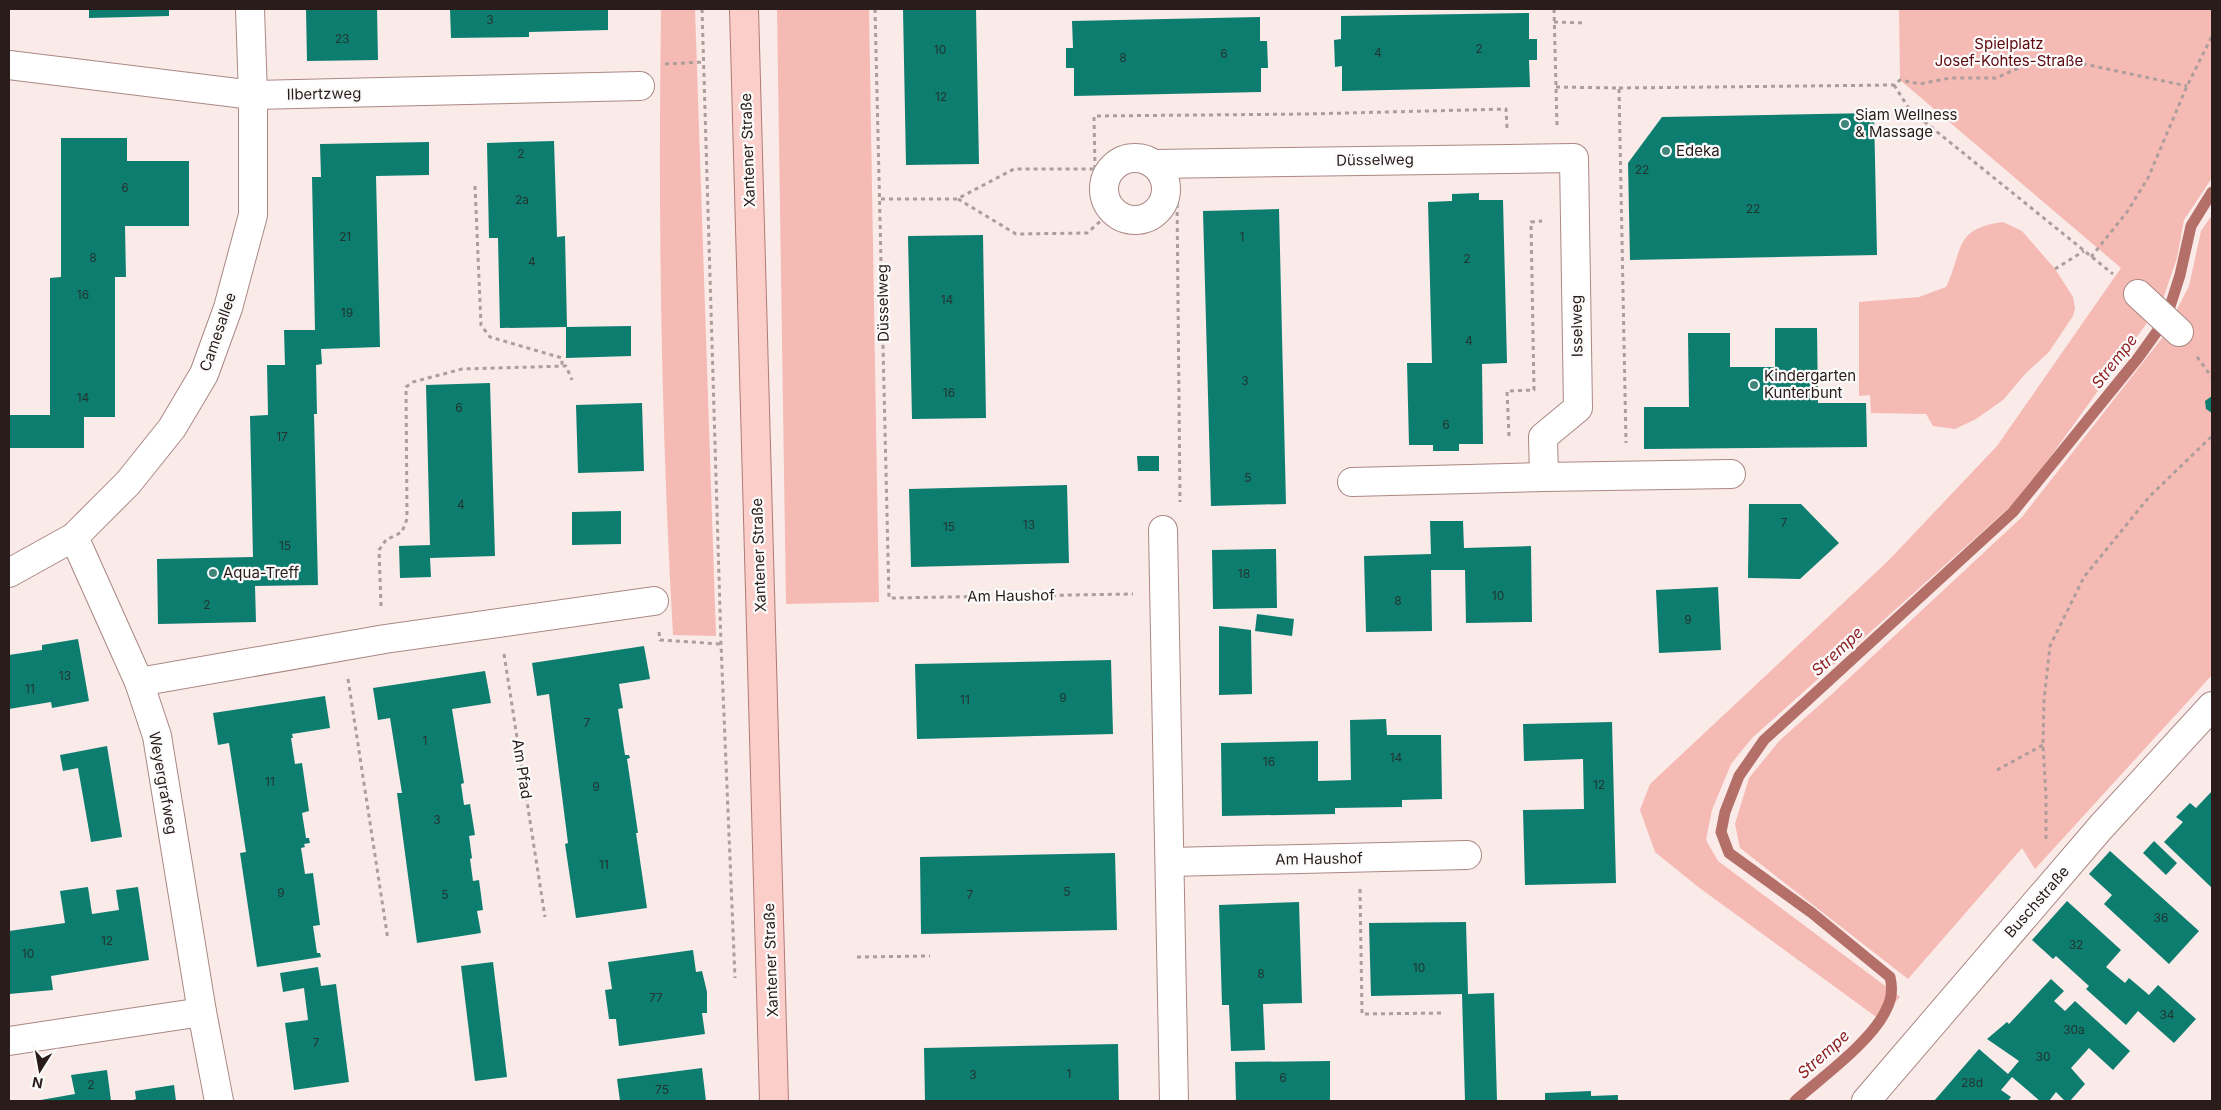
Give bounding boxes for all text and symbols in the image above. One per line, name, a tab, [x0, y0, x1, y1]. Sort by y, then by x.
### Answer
house number: 3	[486, 12, 494, 27]
house number: 23	[335, 31, 349, 46]
park label: Spielplatz Josef-Kohtes-Straße	[1935, 34, 2083, 70]
house number: 2	[1475, 41, 1483, 56]
house number: 10	[934, 42, 946, 57]
house number: 4	[1374, 45, 1382, 60]
house number: 6	[1220, 46, 1228, 61]
house number: 8	[1119, 50, 1127, 65]
street label: Ilbertzweg	[287, 83, 361, 104]
house number: 12	[935, 89, 947, 104]
street label: Xantener Straße	[736, 93, 759, 207]
place label: Siam Wellness & Massage	[1855, 105, 1958, 141]
marker: Siam Wellness & Massage	[1839, 118, 1851, 130]
place label: Edeka	[1676, 141, 1720, 160]
marker: Edeka	[1660, 145, 1672, 157]
house number: 2	[517, 146, 525, 161]
street label: Düsselweg	[1336, 149, 1414, 170]
house number: 22	[1635, 162, 1649, 177]
house number: 6	[121, 180, 129, 195]
house number: 2a	[515, 192, 529, 207]
house number: 22	[1746, 201, 1760, 216]
house number: 21	[339, 229, 351, 244]
house number: 1	[1240, 229, 1244, 244]
house number: 8	[89, 250, 97, 265]
house number: 2	[1463, 251, 1471, 266]
house number: 4	[528, 254, 536, 269]
street label: Düsselweg	[872, 264, 893, 342]
house number: 16	[77, 287, 89, 302]
street label: Camesallee	[195, 290, 240, 374]
house number: 14	[941, 292, 954, 307]
street label: Isselweg	[1566, 295, 1587, 357]
house number: 19	[341, 305, 353, 320]
water label: Strempe	[2087, 330, 2141, 392]
house number: 4	[1465, 333, 1473, 348]
place label: Kindergarten Kunterbunt	[1764, 366, 1856, 402]
house number: 3	[1241, 373, 1249, 388]
marker: Kindergarten Kunterbunt	[1748, 379, 1760, 391]
house number: 16	[943, 385, 955, 400]
house number: 14	[77, 390, 90, 405]
house number: 6	[455, 400, 463, 415]
house number: 6	[1442, 417, 1450, 432]
house number: 17	[276, 429, 288, 444]
house number: 5	[1244, 470, 1252, 485]
house number: 4	[457, 497, 465, 512]
street label: Xantener Straße	[747, 498, 770, 612]
house number: 7	[1781, 515, 1788, 530]
house number: 13	[1023, 517, 1035, 532]
house number: 15	[943, 519, 955, 534]
house number: 15	[279, 538, 291, 553]
place label: Aqua-Treff	[223, 563, 300, 582]
house number: 18	[1238, 566, 1250, 581]
marker: Aqua-Treff	[207, 567, 219, 579]
street label: Am Haushof	[967, 585, 1055, 606]
house number: 10	[1492, 588, 1504, 603]
house number: 8	[1394, 593, 1402, 608]
house number: 2	[203, 597, 211, 612]
house number: 9	[1684, 612, 1692, 627]
water label: Strempe	[1807, 622, 1867, 680]
house number: 13	[59, 668, 71, 683]
house number: 11	[25, 681, 35, 696]
house number: 9	[1059, 690, 1067, 705]
house number: 11	[960, 692, 970, 707]
house number: 7	[584, 715, 591, 730]
street label: Weyergrafweg	[145, 730, 182, 836]
house number: 1	[423, 733, 427, 748]
street label: Am Pfad	[508, 738, 537, 800]
house number: 14	[1390, 750, 1403, 765]
house number: 16	[1263, 754, 1275, 769]
house number: 11	[265, 774, 275, 789]
house number: 12	[1593, 777, 1605, 792]
house number: 9	[592, 779, 600, 794]
house number: 3	[433, 812, 441, 827]
street label: Am Haushof	[1275, 848, 1363, 869]
house number: 11	[599, 857, 609, 872]
street label: Buschstraße	[2000, 862, 2073, 941]
house number: 5	[1063, 884, 1071, 899]
house number: 9	[277, 885, 285, 900]
house number: 5	[441, 887, 449, 902]
house number: 7	[967, 887, 974, 902]
street label: Xantener Straße	[759, 903, 782, 1017]
house number: 36	[2154, 910, 2168, 925]
house number: 12	[101, 933, 113, 948]
house number: 32	[2069, 937, 2083, 952]
house number: 10	[22, 946, 34, 961]
house number: 10	[1413, 960, 1425, 975]
house number: 8	[1257, 966, 1265, 981]
house number: 77	[649, 990, 663, 1005]
house number: 34	[2159, 1007, 2175, 1022]
house number: 30a	[2063, 1022, 2085, 1037]
water label: Strempe	[1793, 1025, 1853, 1083]
house number: 7	[313, 1035, 320, 1050]
north arrow	[15, 1045, 65, 1095]
house number: 30	[2036, 1049, 2050, 1064]
house number: 1	[1067, 1066, 1071, 1081]
house number: 3	[969, 1067, 977, 1082]
house number: 6	[1279, 1070, 1287, 1085]
text: N	[31, 1074, 44, 1093]
house number: 28d	[1961, 1075, 1983, 1090]
house number: 2	[87, 1077, 95, 1092]
house number: 75	[655, 1082, 669, 1097]

